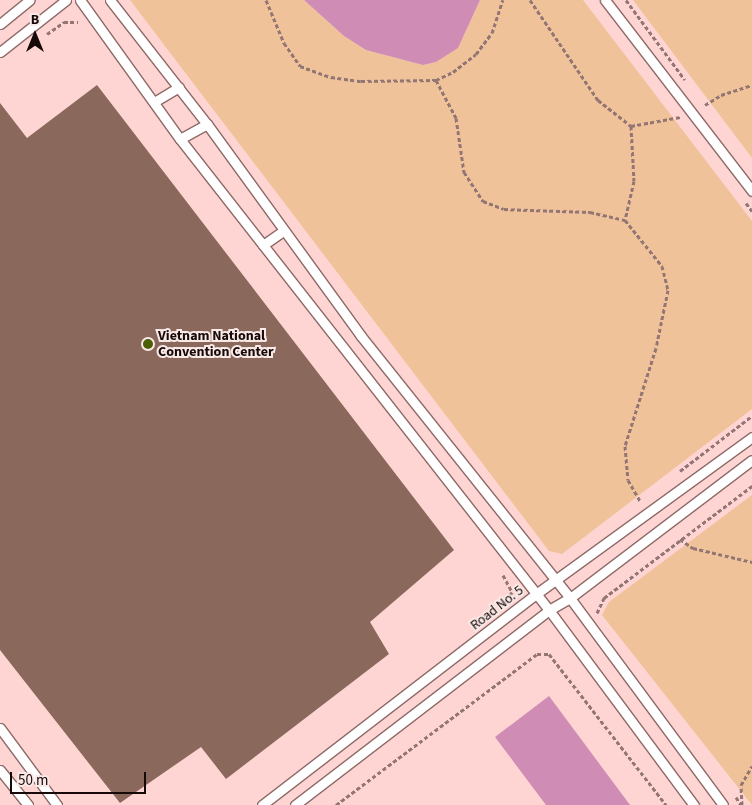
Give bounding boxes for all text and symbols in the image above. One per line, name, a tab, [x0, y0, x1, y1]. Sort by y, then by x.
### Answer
north arrow	[10, 10, 60, 60]
text: B	[31, 10, 39, 30]
place label: Vietnam National Convention Center	[158, 328, 274, 361]
marker: Vietnam National Convention Center	[142, 338, 154, 350]
street label: Road No. 5	[467, 582, 527, 634]
scale bar	[12, 762, 149, 794]
text: 50 m	[18, 770, 48, 791]

